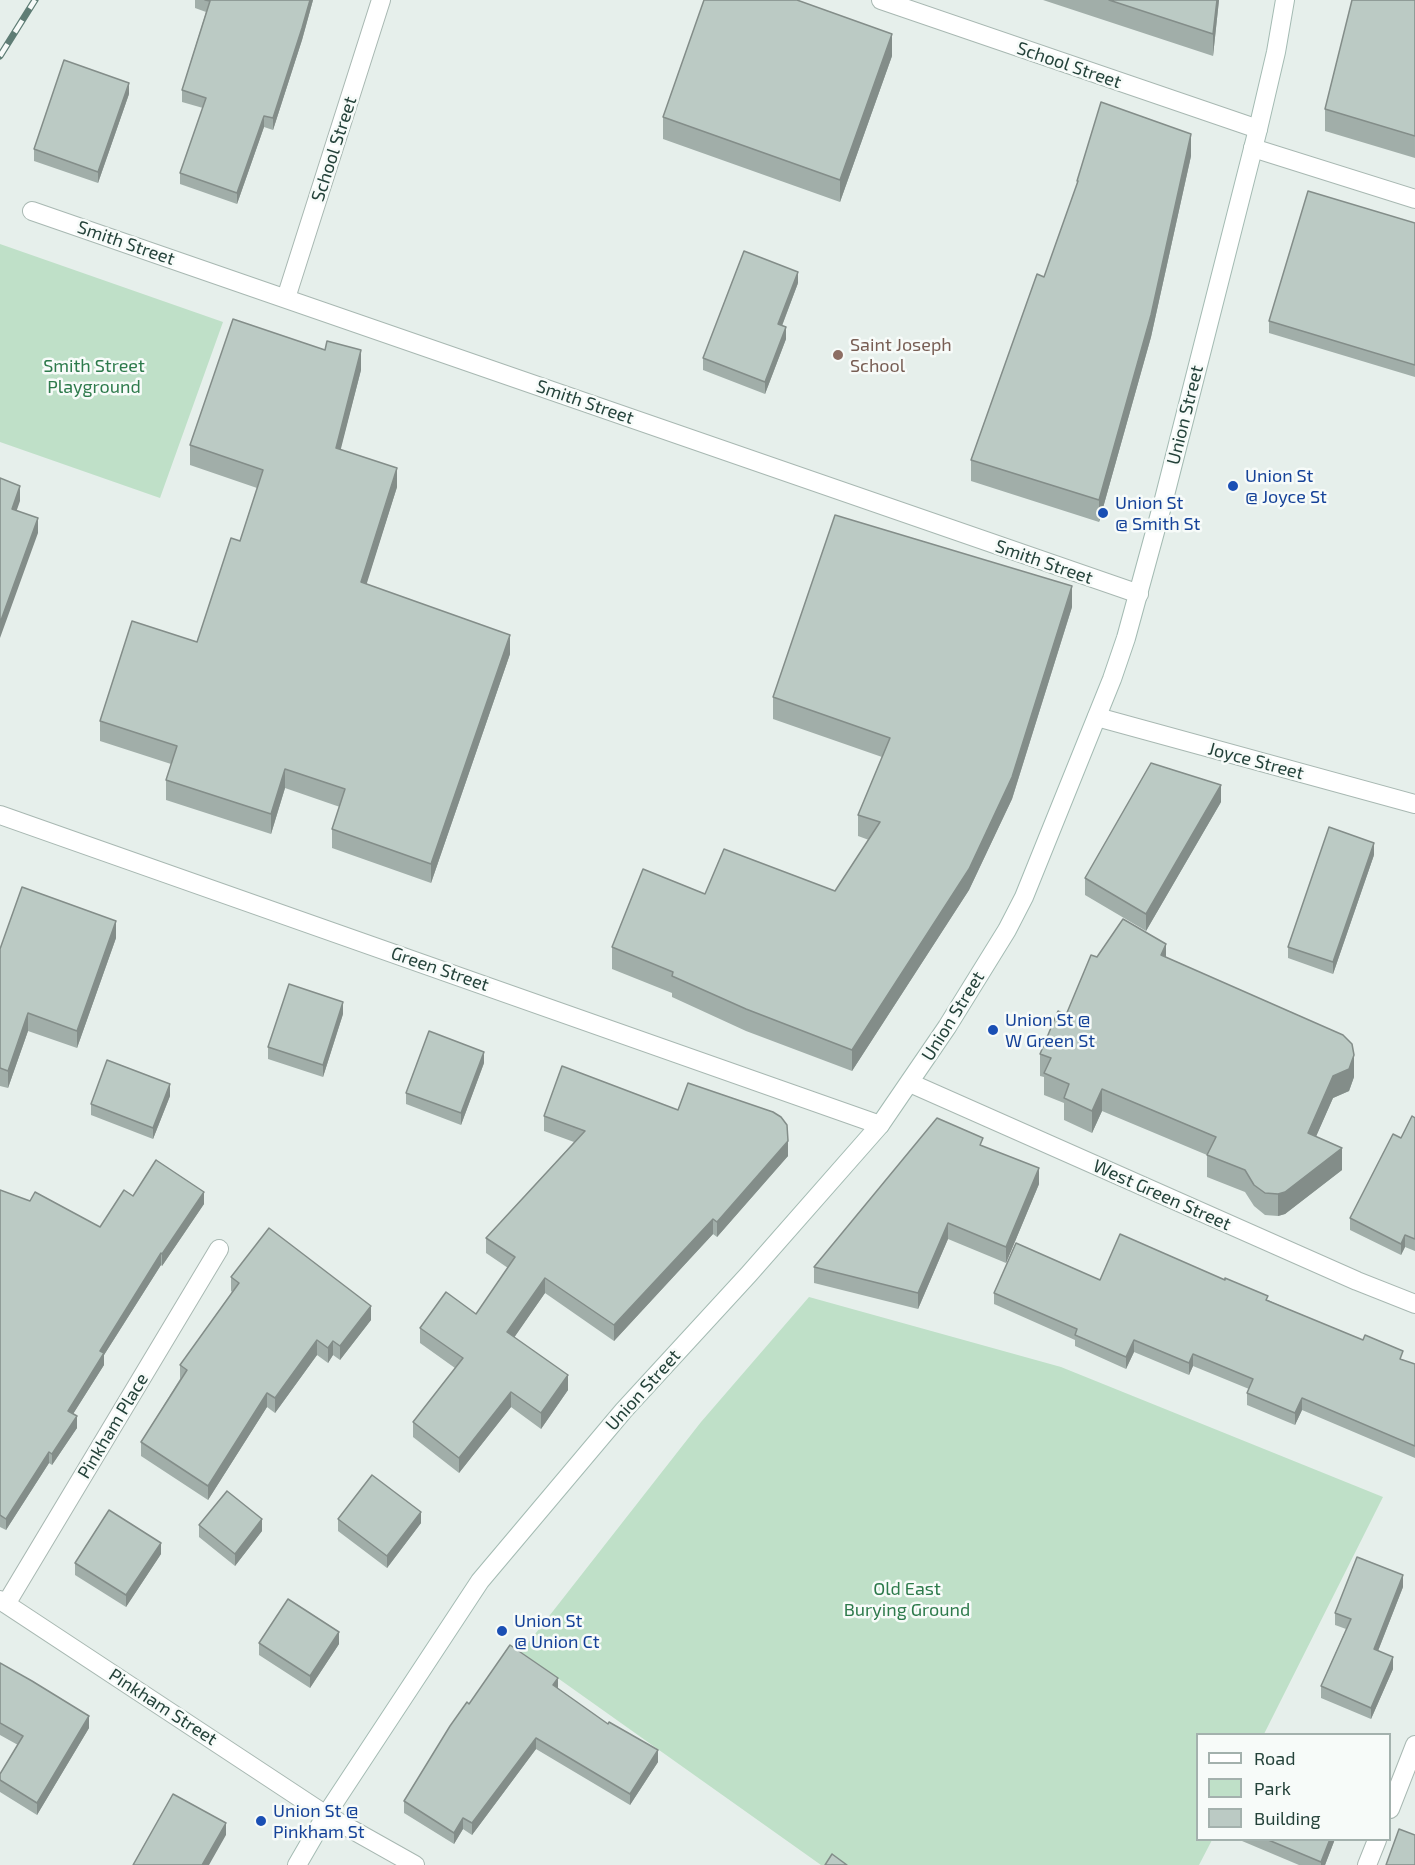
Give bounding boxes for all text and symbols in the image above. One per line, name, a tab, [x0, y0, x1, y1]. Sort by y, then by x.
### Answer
street label: School Street	[1014, 37, 1124, 93]
street label: School Street	[307, 94, 361, 204]
street label: Smith Street	[74, 216, 178, 270]
place label: Saint Joseph School	[850, 334, 952, 376]
marker: Saint Joseph School	[831, 348, 845, 362]
park label: Smith Street Playground	[43, 355, 145, 398]
street label: Union Street	[1162, 363, 1208, 467]
street label: Smith Street	[533, 375, 637, 429]
place label: Union St @ Joyce St	[1245, 465, 1327, 508]
marker: Union St @ Joyce St	[1226, 479, 1240, 493]
place label: Union St @ Smith St	[1115, 492, 1200, 534]
marker: Union St @ Smith St	[1096, 506, 1110, 520]
street label: Smith Street	[992, 535, 1096, 589]
street label: Joyce Street	[1206, 738, 1306, 784]
street label: Green Street	[388, 942, 492, 996]
street label: Union Street	[917, 967, 989, 1065]
place label: Union St @ W Green St	[1005, 1009, 1095, 1052]
marker: Union St @ W Green St	[986, 1023, 1000, 1037]
street label: West Green Street	[1090, 1155, 1234, 1235]
street label: Union Street	[601, 1345, 685, 1435]
street label: Pinkham Place	[73, 1369, 153, 1483]
park label: Old East Burying Ground	[844, 1578, 970, 1620]
place label: Union St @ Union Ct	[514, 1610, 600, 1652]
marker: Union St @ Union Ct	[495, 1624, 509, 1638]
street label: Pinkham Street	[105, 1664, 221, 1750]
legend	[1196, 1733, 1391, 1841]
text: Road	[1254, 1747, 1295, 1769]
text: Park	[1254, 1777, 1291, 1799]
place label: Union St @ Pinkham St	[273, 1800, 365, 1842]
text: Building	[1254, 1807, 1321, 1829]
marker: Union St @ Pinkham St	[254, 1814, 268, 1828]

